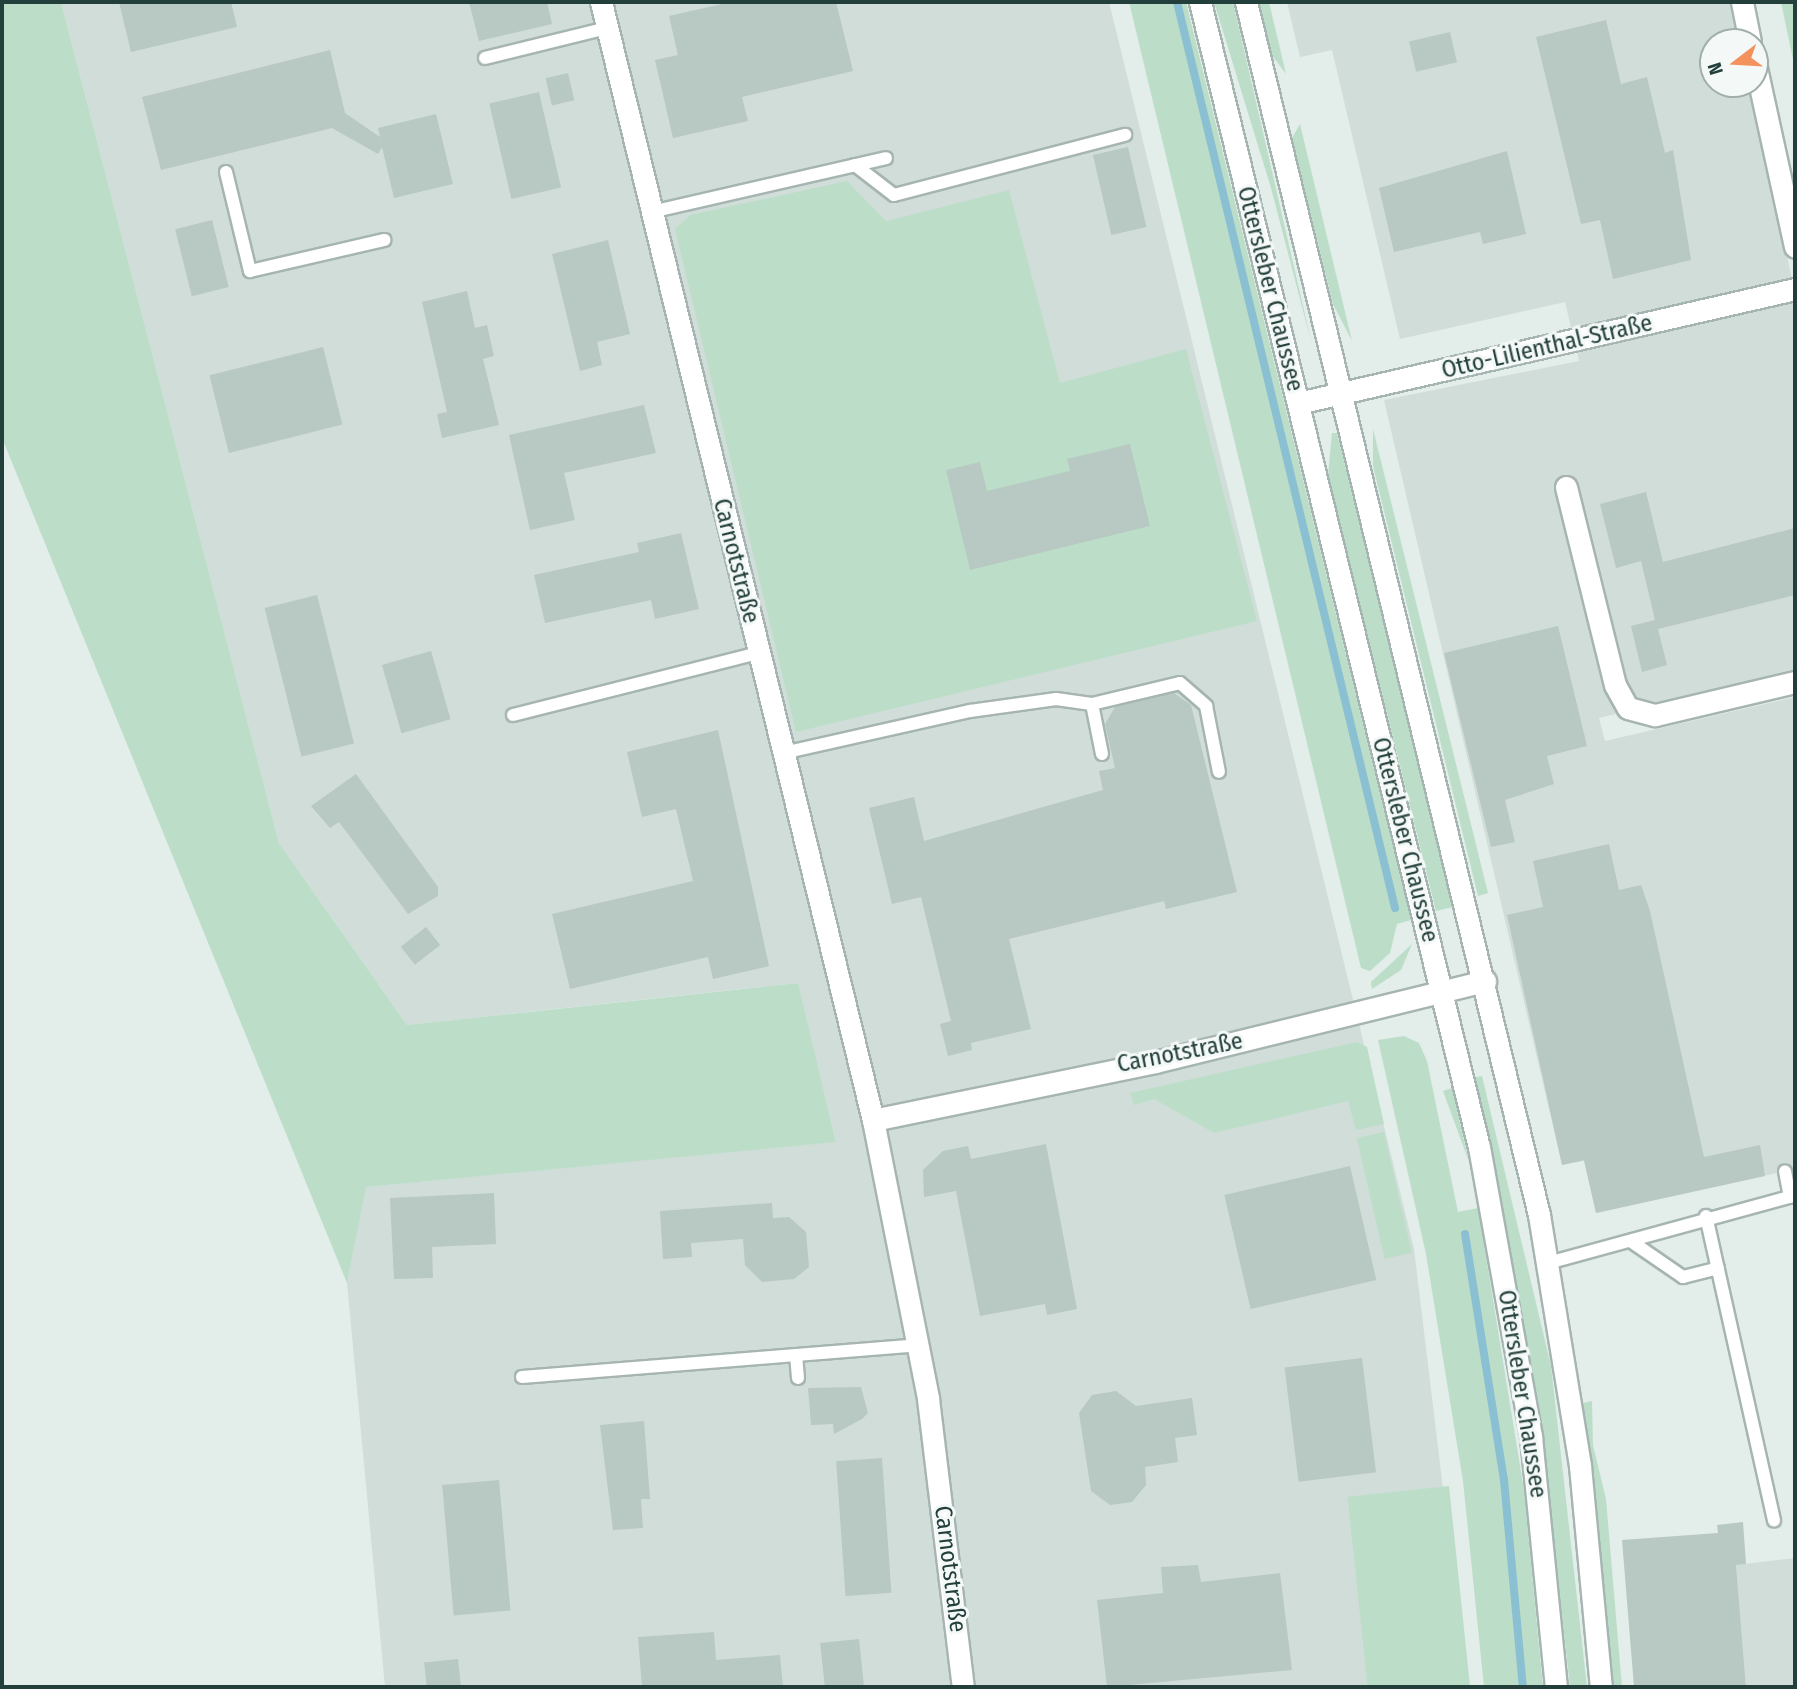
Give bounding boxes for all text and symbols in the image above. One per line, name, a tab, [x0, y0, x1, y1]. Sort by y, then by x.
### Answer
north arrow	[1699, 28, 1769, 98]
text: N	[1703, 60, 1728, 78]
street label: Ottersleber Chaussee	[1231, 184, 1309, 394]
street label: Otto-Lilienthal-Straße	[1439, 309, 1655, 385]
street label: Carnotstraße	[707, 496, 765, 626]
street label: Ottersleber Chaussee	[1366, 735, 1444, 945]
street label: Carnotstraße	[1115, 1027, 1245, 1079]
street label: Ottersleber Chaussee	[1491, 1288, 1553, 1500]
street label: Carnotstraße	[928, 1504, 972, 1634]

